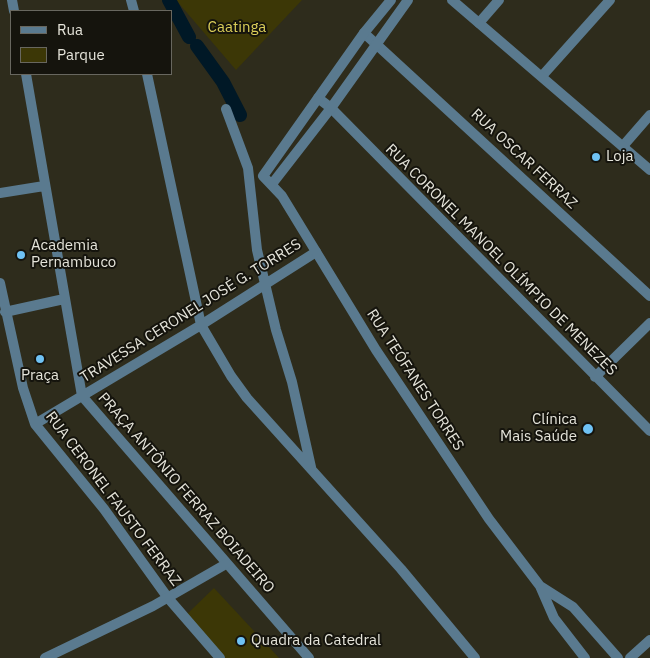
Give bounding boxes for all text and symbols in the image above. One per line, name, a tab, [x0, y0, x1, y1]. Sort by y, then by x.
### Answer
legend	[10, 10, 172, 75]
park label: Caatinga	[208, 19, 266, 37]
text: Rua	[57, 20, 83, 39]
text: Parque	[57, 45, 105, 64]
street label: RUA OSCAR FERRAZ	[467, 105, 581, 213]
street label: RUA CORONEL MANOEL OLÍMPIO DE MENEZES	[382, 141, 620, 379]
place label: Loja	[606, 148, 634, 166]
marker: Loja	[590, 151, 602, 163]
street label: TRAVESSA CERONEL JOSÉ G. TORRES	[77, 235, 305, 387]
place label: Academia Pernambuco	[31, 237, 116, 272]
marker: Academia Pernambuco	[15, 249, 27, 261]
street label: RUA TEÓFANES TORRES	[363, 306, 467, 454]
marker: Praça	[34, 353, 46, 365]
place label: Praça	[21, 367, 59, 385]
street label: PRAÇA ANTÔNIO FERRAZ BOIADEIRO	[94, 389, 278, 597]
street label: RUA CERONEL FAUSTO FERRAZ	[41, 408, 185, 590]
place label: Clínica Mais Saúde	[500, 411, 577, 446]
marker: Clínica Mais Saúde	[581, 422, 595, 436]
place label: Quadra da Catedral	[251, 632, 381, 650]
marker: Quadra da Catedral	[235, 635, 247, 647]

